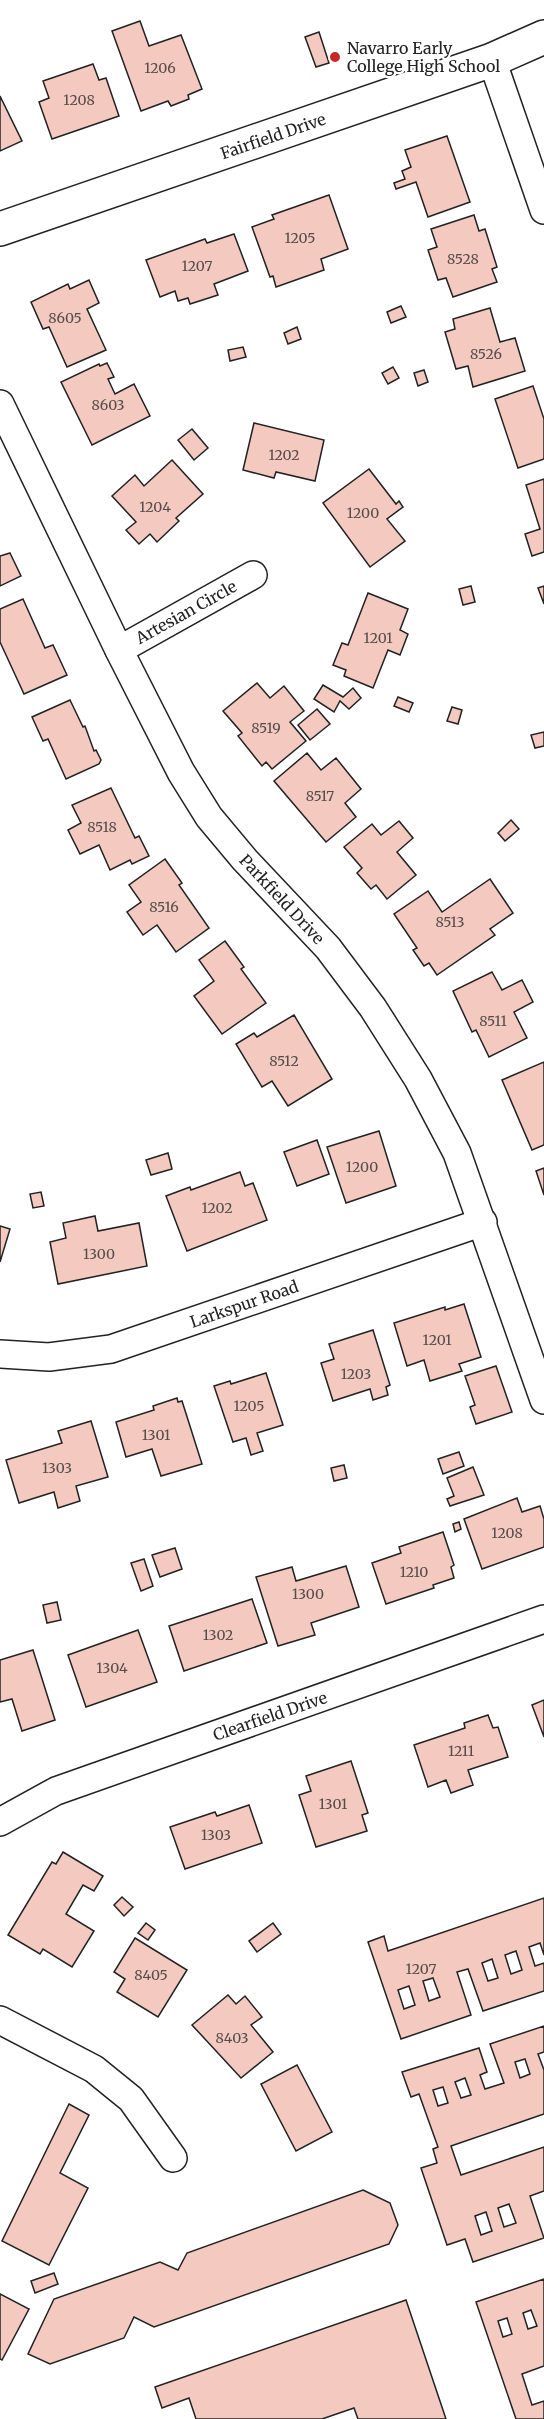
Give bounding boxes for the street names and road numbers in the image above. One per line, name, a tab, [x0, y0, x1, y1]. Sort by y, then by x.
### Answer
street label: Fairfield Drive	[218, 109, 328, 163]
street label: Artesian Circle	[131, 576, 240, 648]
street label: Parkfield Drive	[235, 850, 329, 948]
street label: Larkspur Road	[187, 1276, 301, 1332]
street label: Clearfield Drive	[210, 1687, 330, 1745]

